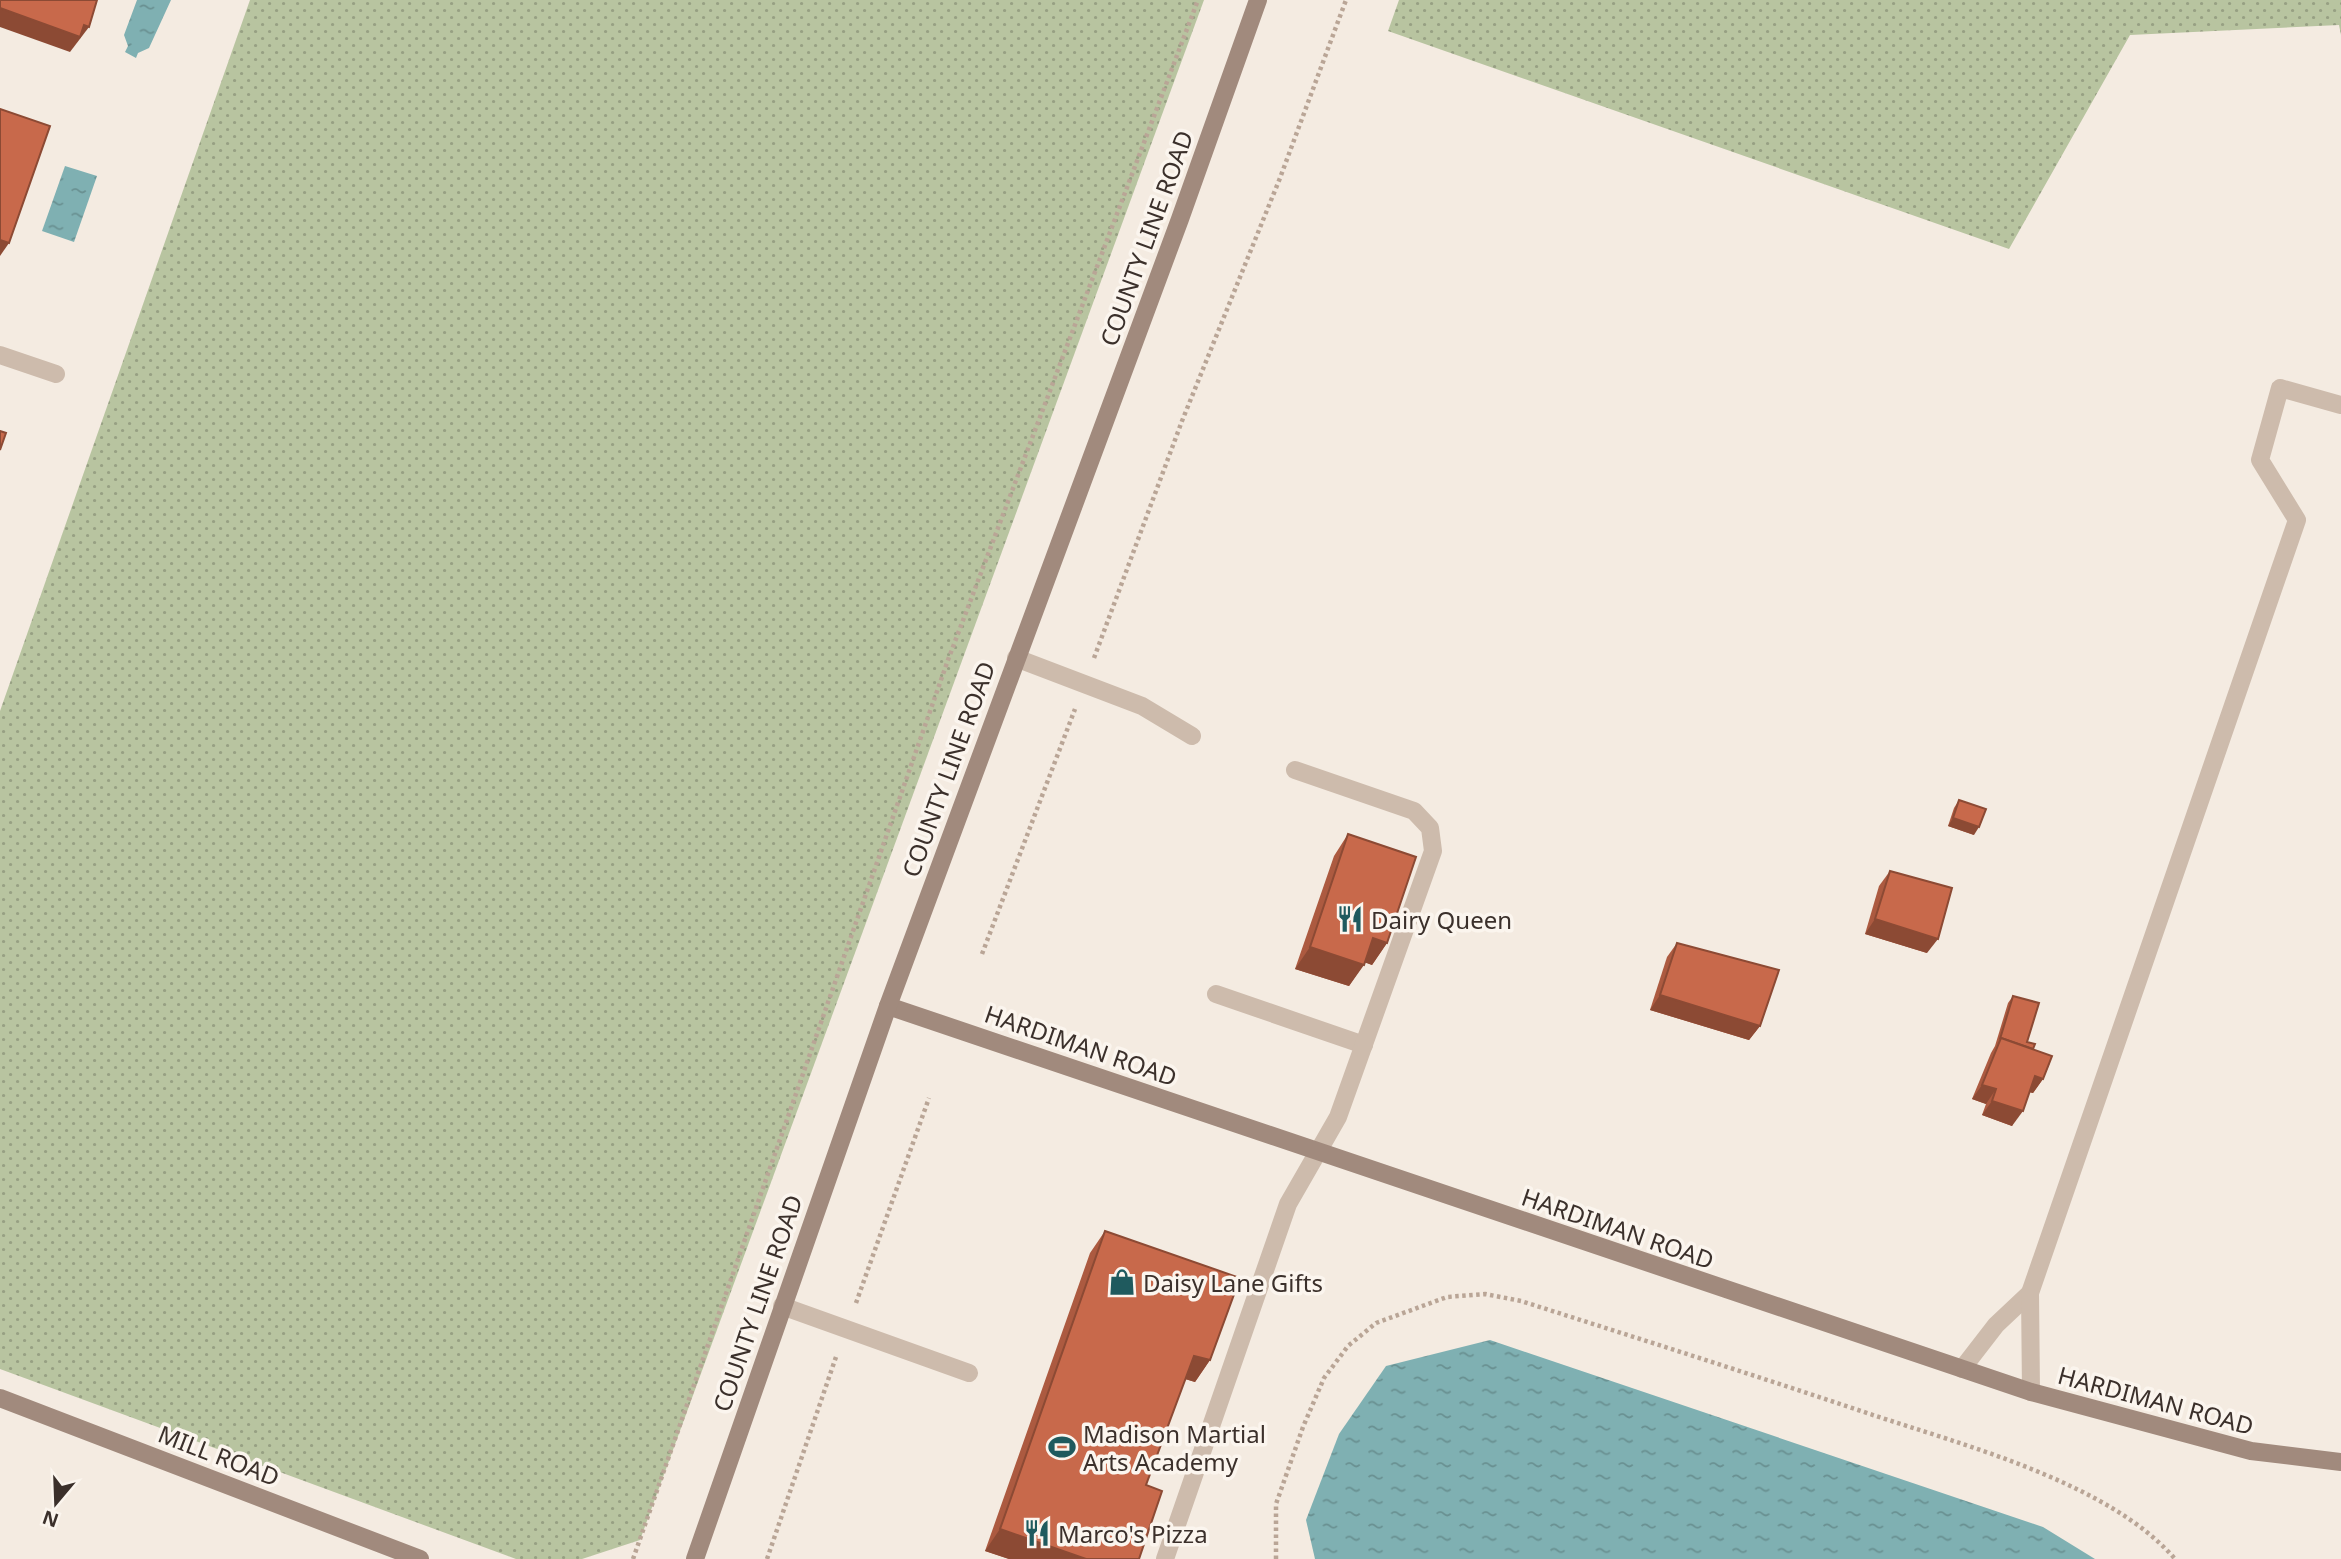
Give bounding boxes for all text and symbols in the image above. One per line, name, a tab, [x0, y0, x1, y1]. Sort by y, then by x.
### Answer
street label: COUNTY LINE ROAD	[1092, 126, 1200, 350]
street label: COUNTY LINE ROAD	[894, 657, 1002, 881]
place label: Dairy Queen	[1371, 903, 1512, 936]
restaurant icon: Dairy Queen	[1335, 904, 1365, 934]
street label: HARDIMAN ROAD	[980, 997, 1182, 1093]
street label: HARDIMAN ROAD	[1517, 1180, 1719, 1276]
street label: COUNTY LINE ROAD	[704, 1190, 810, 1416]
place label: Daisy Lane Gifts	[1143, 1266, 1323, 1299]
shop icon: Daisy Lane Gifts	[1107, 1267, 1137, 1297]
street label: HARDIMAN ROAD	[2054, 1358, 2258, 1442]
street label: MILL ROAD	[154, 1417, 284, 1493]
place label: Madison Martial Arts Academy	[1083, 1417, 1266, 1478]
sports icon: Madison Martial Arts Academy	[1047, 1432, 1077, 1462]
north arrow	[21, 1468, 91, 1538]
text: N	[39, 1504, 62, 1534]
place label: Marco's Pizza	[1058, 1517, 1208, 1550]
restaurant icon: Marco's Pizza	[1022, 1518, 1052, 1548]

